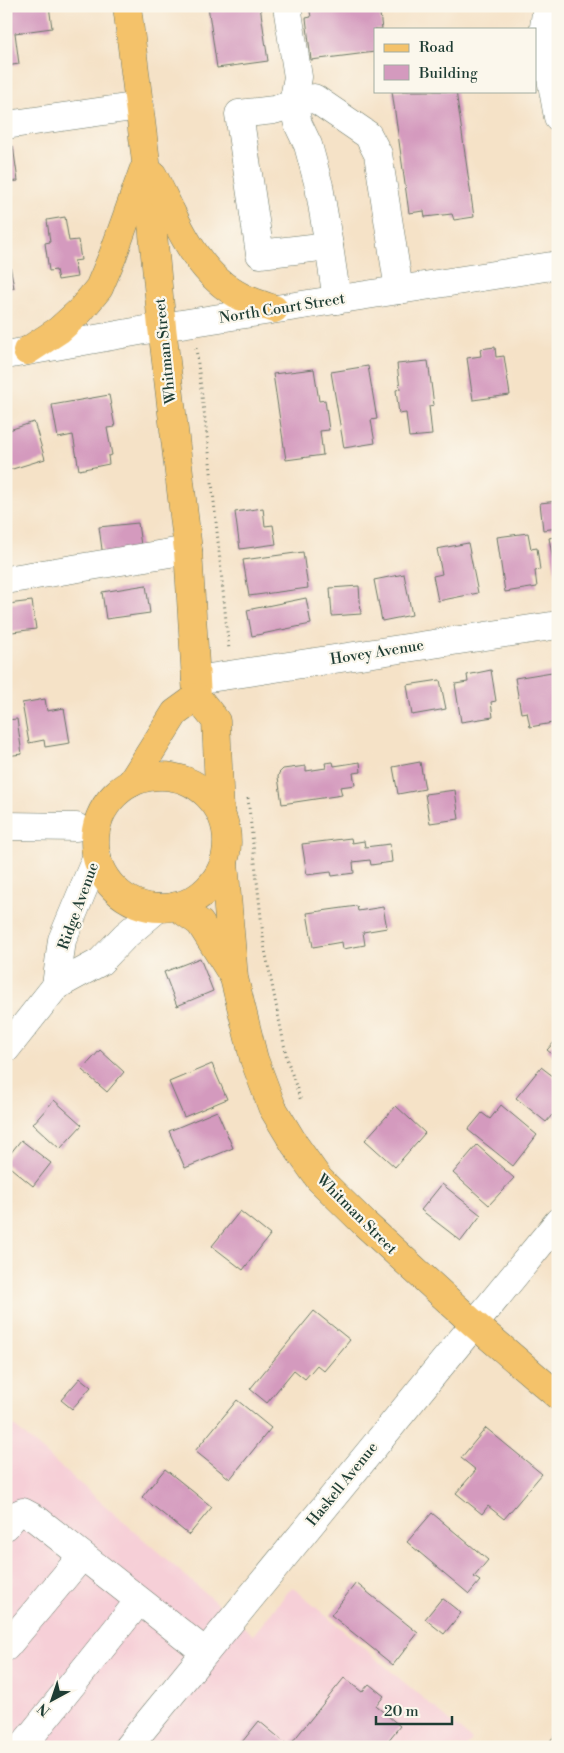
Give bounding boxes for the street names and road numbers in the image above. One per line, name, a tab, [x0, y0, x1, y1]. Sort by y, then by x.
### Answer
street label: North Court Street	[218, 289, 347, 328]
street label: Whitman Street	[150, 297, 181, 406]
street label: Hovey Avenue	[329, 636, 425, 669]
street label: Ridge Avenue	[54, 860, 103, 952]
street label: Whitman Street	[312, 1169, 401, 1259]
street label: Haskell Avenue	[303, 1438, 382, 1530]

